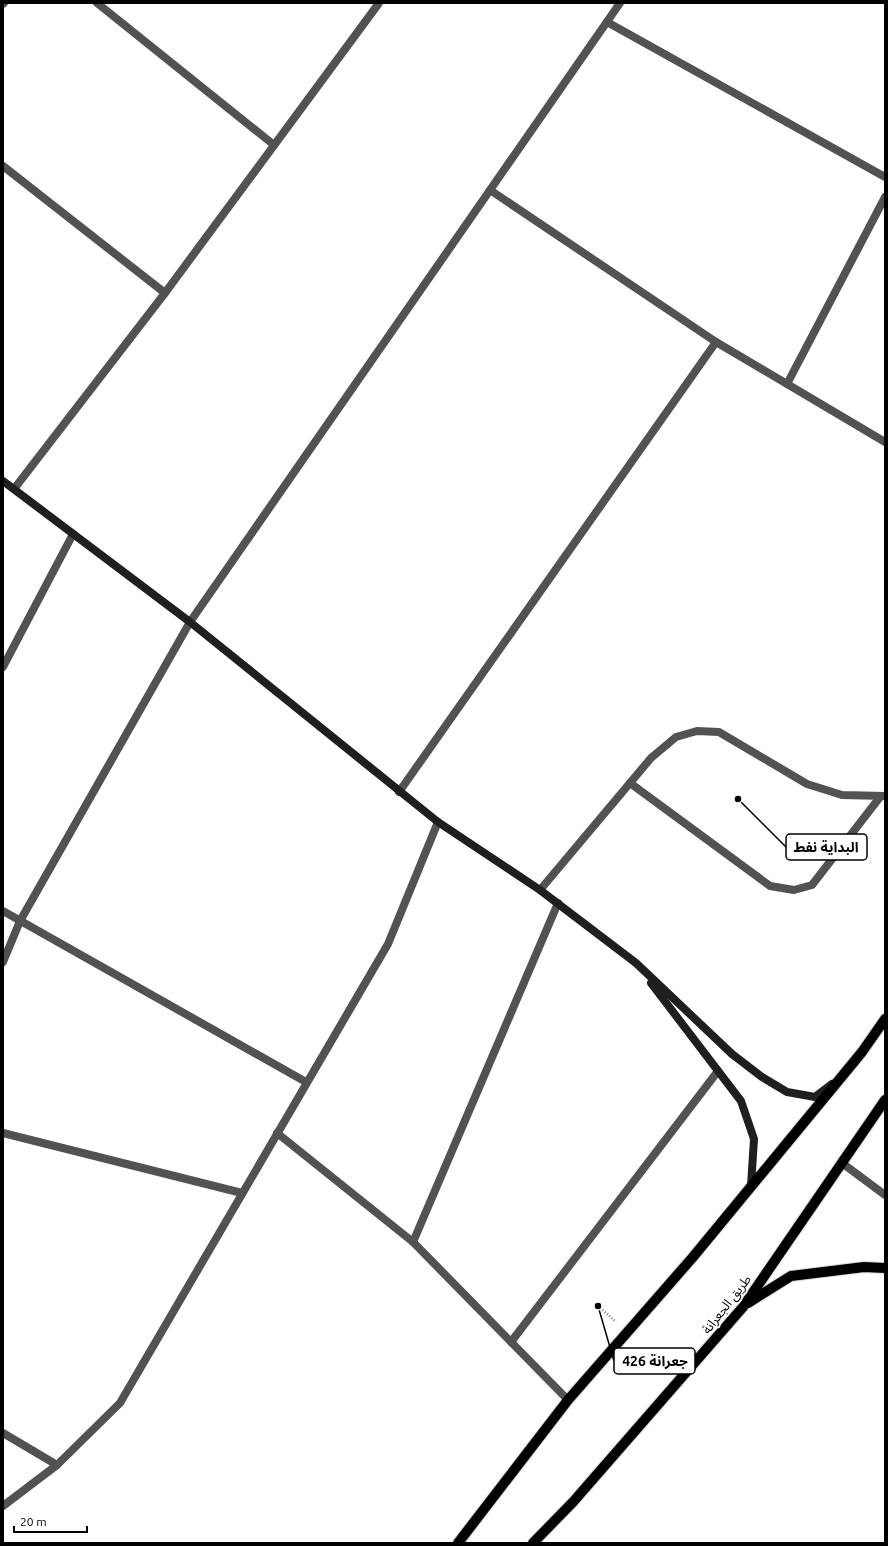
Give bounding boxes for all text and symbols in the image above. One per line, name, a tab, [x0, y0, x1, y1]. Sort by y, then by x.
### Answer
callout: البداية نفط	[786, 834, 867, 860]
text: البداية نفط	[793, 839, 859, 855]
street label: طريق الجعرانة	[699, 1272, 755, 1337]
callout: جعرانة 426	[614, 1348, 695, 1374]
text: جعرانة 426	[622, 1353, 688, 1370]
scale bar	[14, 1508, 87, 1534]
text: 20 m	[20, 1515, 47, 1528]

